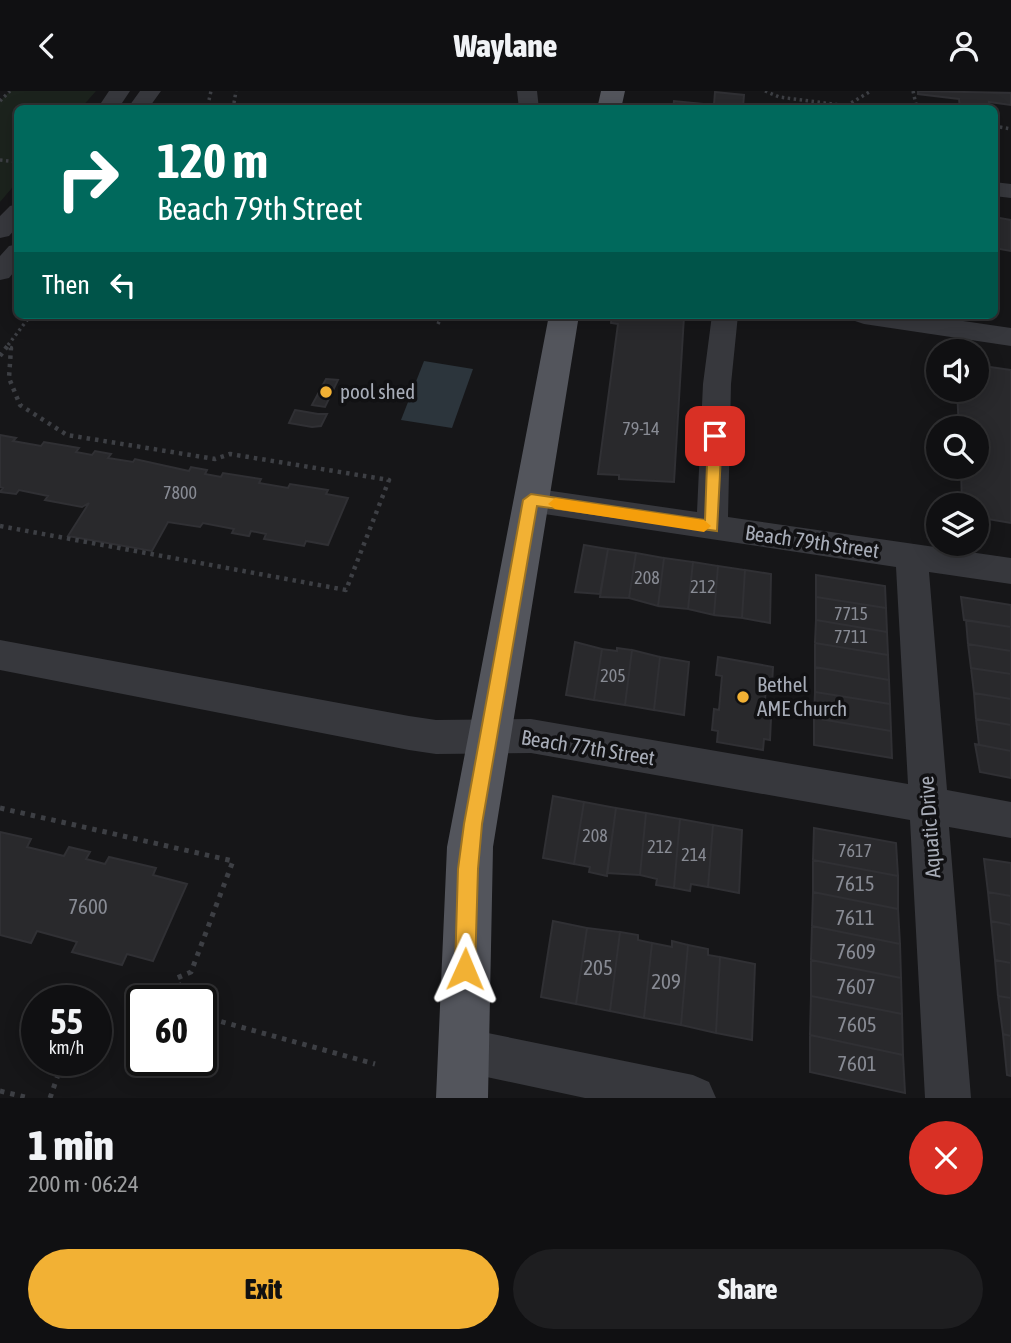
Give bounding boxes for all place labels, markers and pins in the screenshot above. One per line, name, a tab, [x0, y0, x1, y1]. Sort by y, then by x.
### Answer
place label: pool shed	[340, 379, 415, 403]
marker: pool shed	[318, 384, 334, 400]
pin	[685, 406, 745, 466]
place label: Bethel AME Church	[757, 672, 847, 720]
marker: Bethel AME Church	[735, 689, 751, 705]

